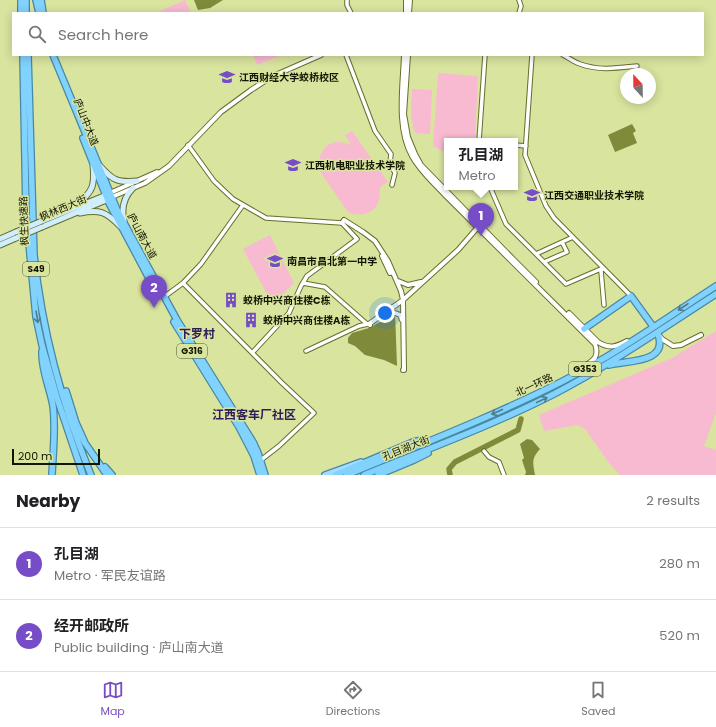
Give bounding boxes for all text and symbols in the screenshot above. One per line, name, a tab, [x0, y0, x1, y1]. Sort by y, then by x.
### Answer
search box	[12, 12, 704, 56]
icon: search	[26, 23, 48, 45]
text: Search here	[58, 24, 148, 45]
school or university icon: 江西财经大学蛟桥校区	[218, 68, 236, 86]
north arrow	[620, 68, 656, 104]
place label: 江西财经大学蛟桥校区	[239, 70, 339, 85]
street label: 庐山中大道	[70, 96, 102, 148]
popup	[444, 138, 518, 190]
text: 孔目湖	[458, 144, 504, 165]
school or university icon: 江西机电职业技术学院	[284, 156, 302, 174]
place label: 江西机电职业技术学院	[305, 158, 405, 173]
text: Metro	[458, 166, 496, 185]
school or university icon: 江西交通职业技术学院	[523, 186, 541, 204]
place label: 江西交通职业技术学院	[544, 188, 644, 203]
street label: 枫林西大街	[37, 191, 89, 225]
street label: 枫生快速路	[16, 196, 32, 246]
pin: 1	[468, 203, 494, 236]
street label: 庐山南大道	[124, 210, 160, 262]
school or university icon: 南昌市昌北第一中学	[266, 252, 284, 270]
place label: 南昌市昌北第一中学	[287, 254, 377, 269]
road number: S49	[23, 262, 49, 276]
pin: 2	[141, 275, 167, 308]
building icon: 蛟桥中兴商住楼C栋	[222, 291, 240, 309]
place label: 蛟桥中兴商住楼C栋	[243, 293, 331, 308]
your location	[375, 303, 395, 323]
one-way arrow	[677, 304, 689, 312]
one-way arrow	[33, 311, 41, 324]
building icon: 蛟桥中兴商住楼A栋	[242, 311, 260, 329]
place label: 蛟桥中兴商住楼A栋	[263, 313, 350, 328]
district label: 下罗村	[179, 325, 215, 342]
road number: G316	[177, 344, 207, 358]
road number: G353	[569, 362, 601, 376]
street label: 北一环路	[513, 370, 555, 400]
one-way arrow	[535, 396, 547, 403]
district label: 江西客车厂社区	[212, 406, 296, 423]
one-way arrow	[492, 409, 504, 417]
street label: 孔目湖大街	[380, 432, 432, 464]
scale bar	[12, 447, 100, 466]
text: 200 m	[18, 448, 52, 464]
text: Nearby	[16, 489, 80, 513]
text: 2 results	[646, 491, 700, 510]
text: 孔目湖	[54, 543, 99, 564]
text: 1	[27, 554, 31, 573]
text: 280 m	[659, 554, 700, 573]
text: Metro · 军民友谊路	[54, 566, 166, 585]
text: 经开邮政所	[54, 615, 129, 636]
text: 2	[25, 626, 33, 645]
text: 520 m	[659, 626, 700, 645]
text: Public building · 庐山南大道	[54, 638, 224, 657]
tab: Map	[100, 679, 125, 720]
tab: Directions	[326, 679, 380, 720]
tab: Saved	[581, 679, 616, 720]

